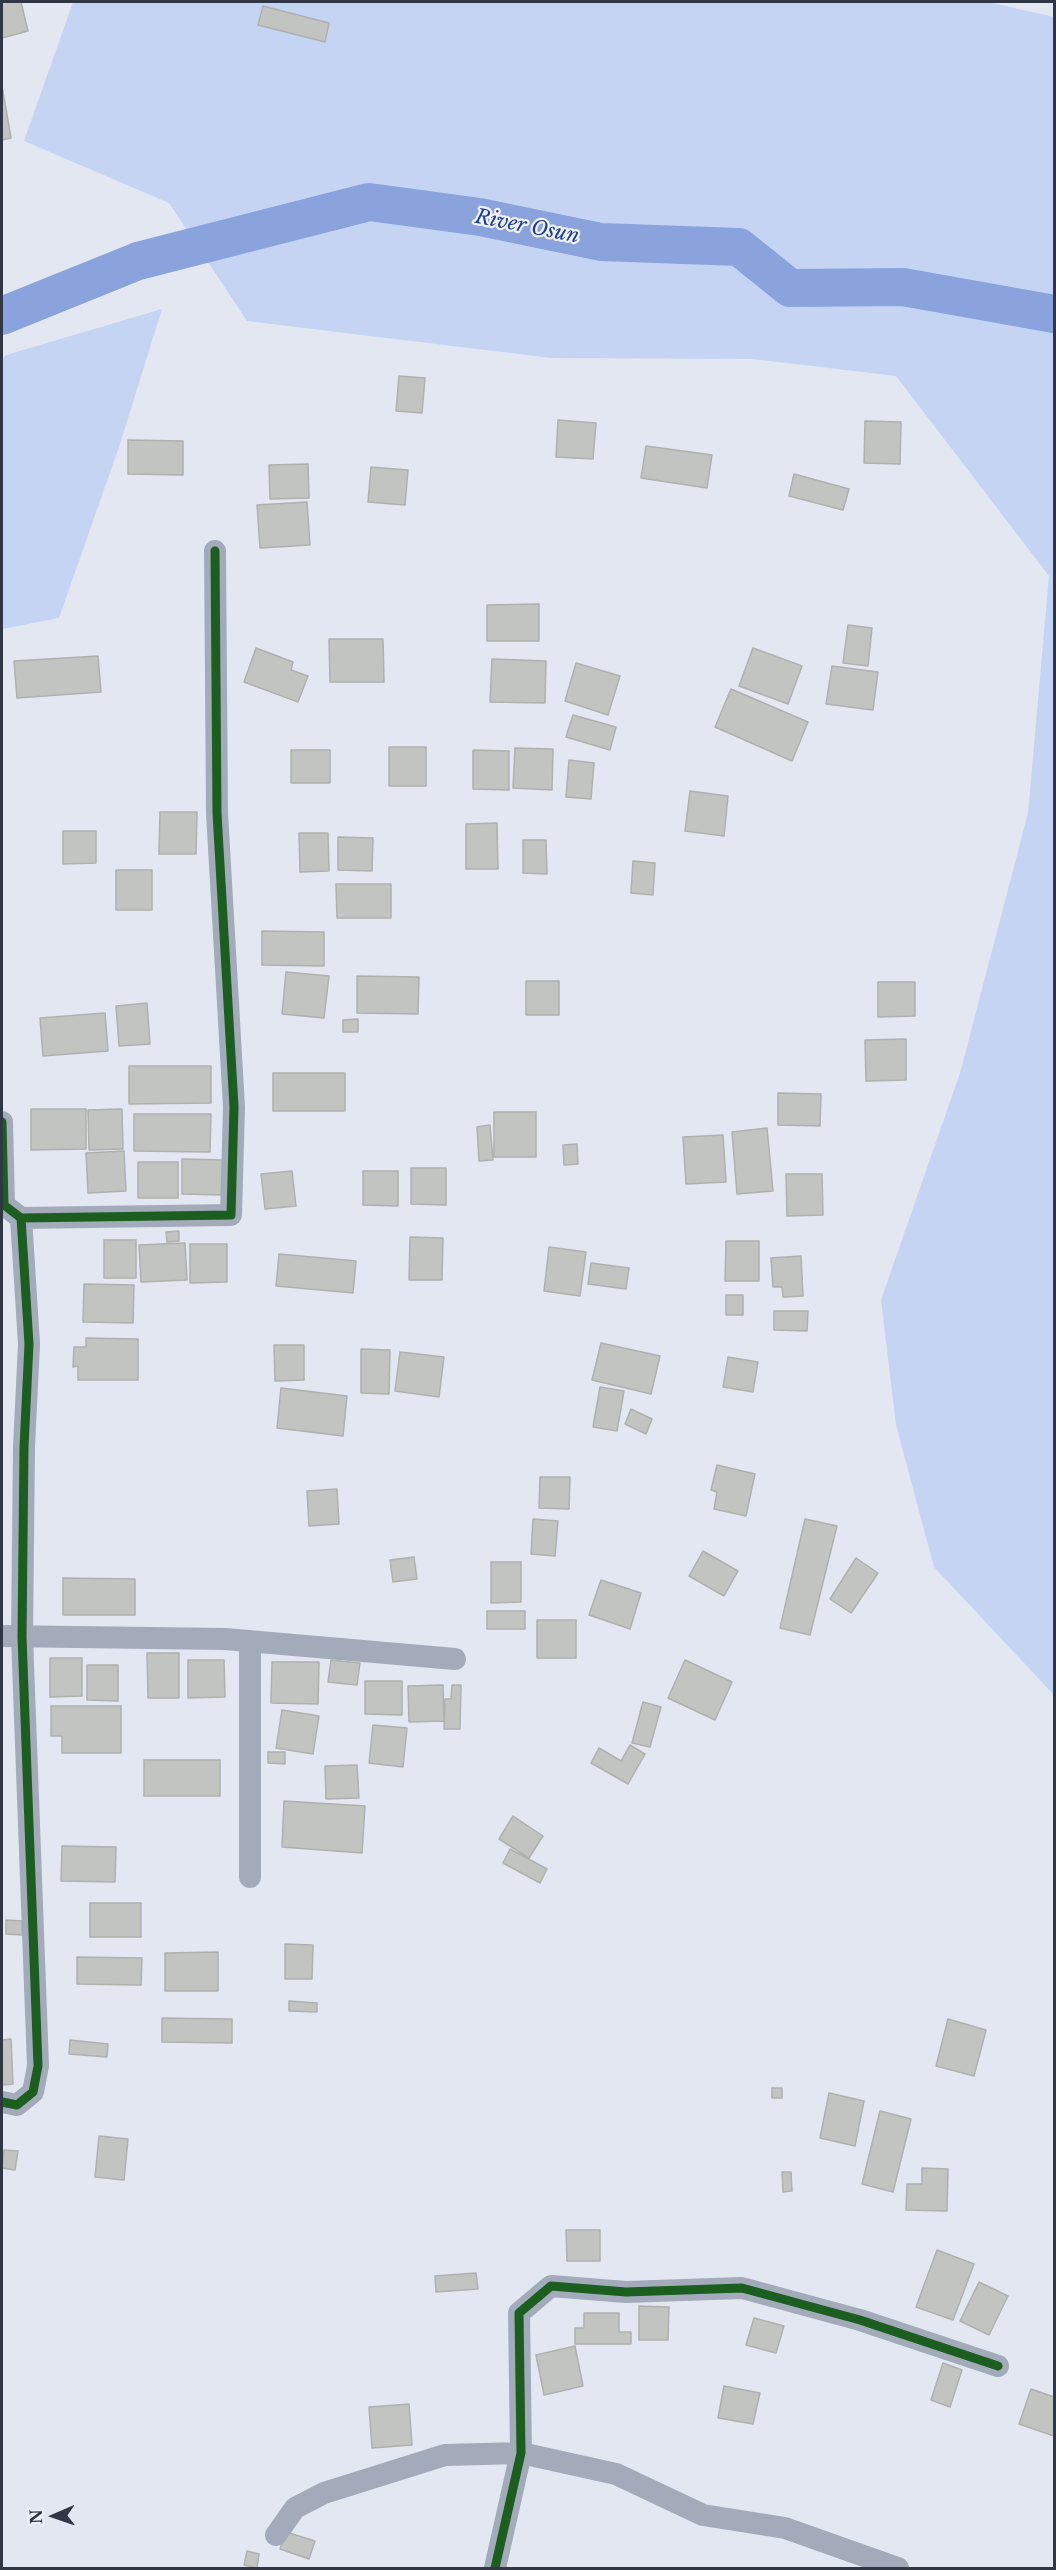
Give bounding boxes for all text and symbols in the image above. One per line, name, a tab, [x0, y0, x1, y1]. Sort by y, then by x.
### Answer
water label: River Osun	[473, 205, 581, 249]
north arrow	[24, 2486, 84, 2546]
text: N	[26, 2509, 46, 2525]

